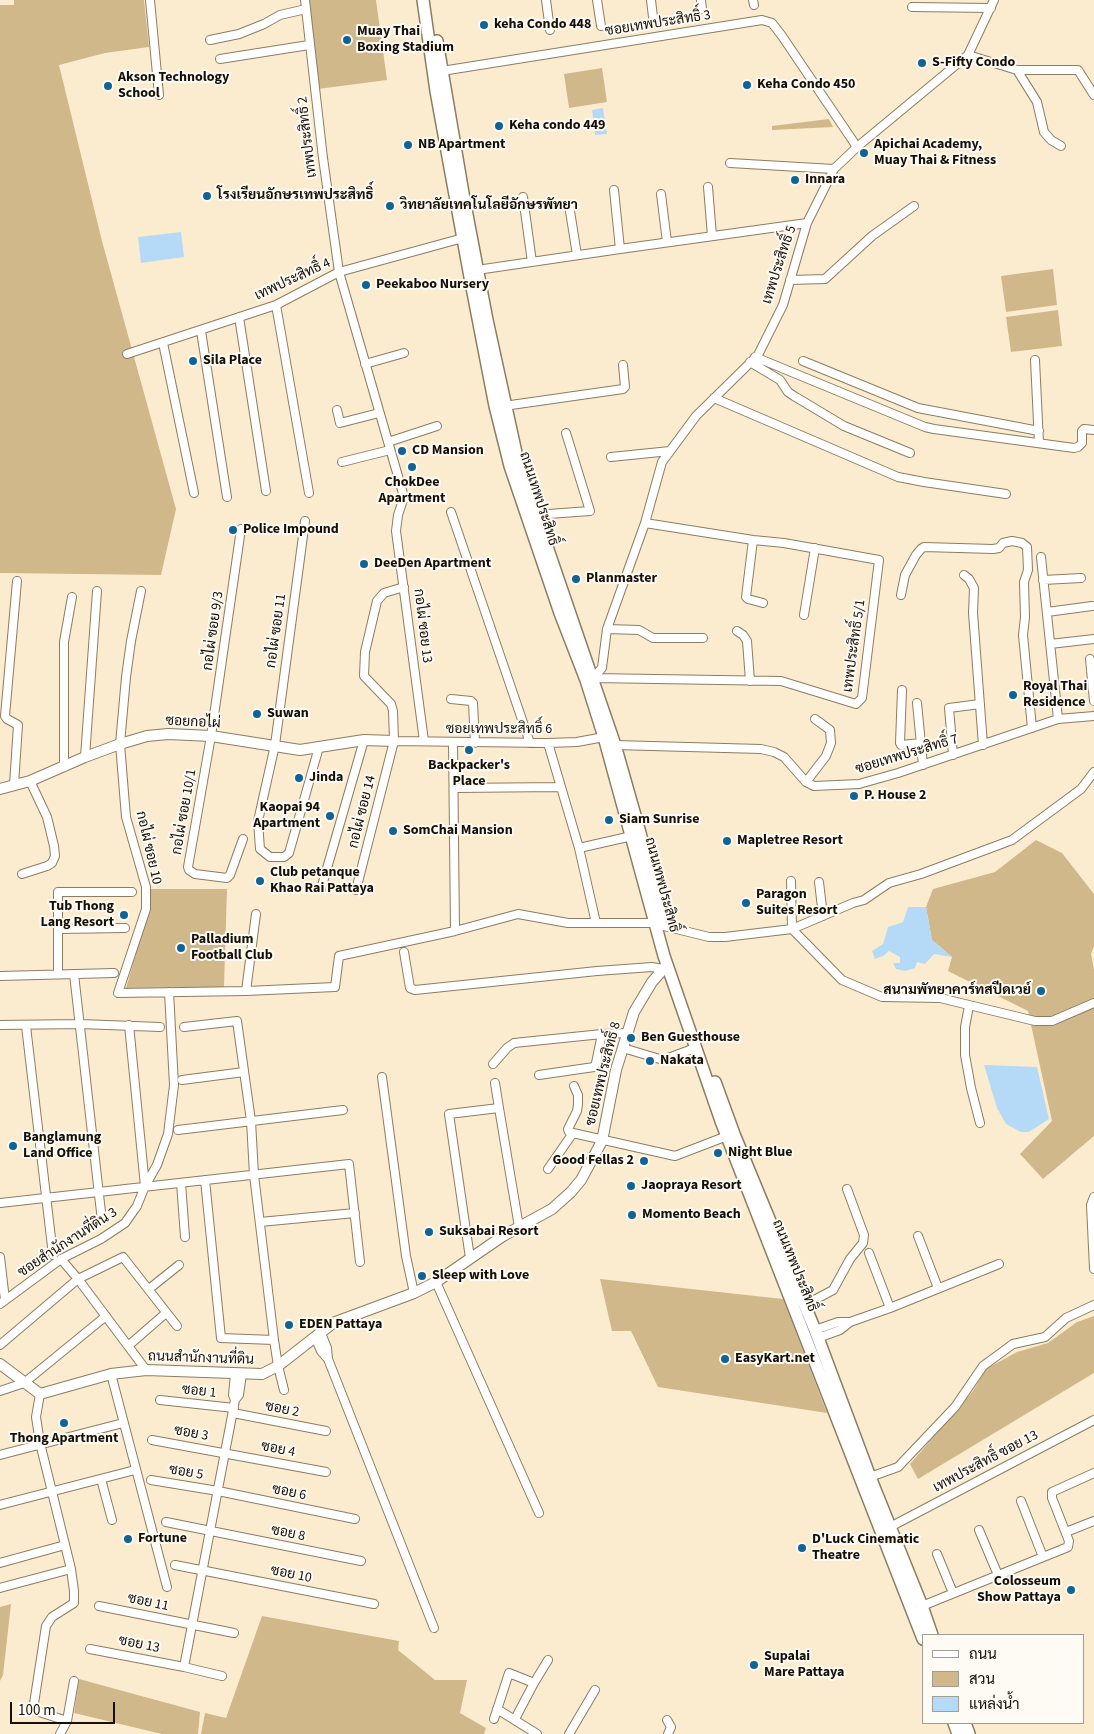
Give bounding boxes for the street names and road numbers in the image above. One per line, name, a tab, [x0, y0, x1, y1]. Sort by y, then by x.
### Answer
street label: ซอยเทพประสิทธิ์ 3	[604, 7, 712, 41]
street label: เทพประสิทธิ์ 2	[295, 95, 321, 179]
street label: เทพประสิทธิ์ 5	[759, 224, 801, 306]
street label: เทพประสิทธิ์ 4	[252, 255, 334, 305]
street label: ถนนเทพประสิทธิ์	[515, 450, 561, 548]
street label: กอไผ่ ซอย 13	[409, 588, 435, 664]
street label: กอไผ่ ซอย 9/3	[200, 590, 228, 672]
street label: กอไผ่ ซอย 11	[263, 593, 291, 669]
street label: เทพประสิทธิ์ 5/1	[840, 599, 870, 693]
street label: ซอยกอไผ่	[165, 713, 221, 733]
street label: ซอยเทพประสิทธิ์ 6	[446, 722, 552, 738]
street label: ซอยเทพประสิทธิ์ 7	[854, 731, 960, 779]
street label: กอไผ่ ซอย 10/1	[169, 768, 201, 856]
street label: กอไผ่ ซอย 14	[346, 774, 380, 850]
street label: กอไผ่ ซอย 10	[131, 810, 165, 886]
street label: ถนนเทพประสิทธิ์	[640, 836, 682, 934]
street label: ซอยเทพประสิทธิ์ 8	[583, 1020, 625, 1128]
street label: ซอยสำนักงานที่ดิน 3	[15, 1205, 121, 1281]
street label: ถนนเทพประสิทธิ์	[768, 1217, 820, 1315]
street label: ถนนสำนักงานที่ดิน	[148, 1349, 254, 1369]
street label: ซอย 1	[181, 1382, 217, 1402]
street label: ซอย 2	[263, 1398, 301, 1422]
street label: ซอย 3	[173, 1423, 209, 1445]
street label: เทพประสิทธิ์ ซอย 13	[931, 1427, 1041, 1497]
street label: ซอย 4	[259, 1438, 297, 1462]
street label: ซอย 5	[168, 1462, 204, 1484]
street label: ซอย 6	[270, 1481, 308, 1505]
street label: ซอย 8	[269, 1522, 307, 1546]
street label: ซอย 10	[269, 1563, 313, 1587]
street label: ซอย 11	[126, 1590, 170, 1616]
street label: ซอย 13	[117, 1633, 161, 1657]

